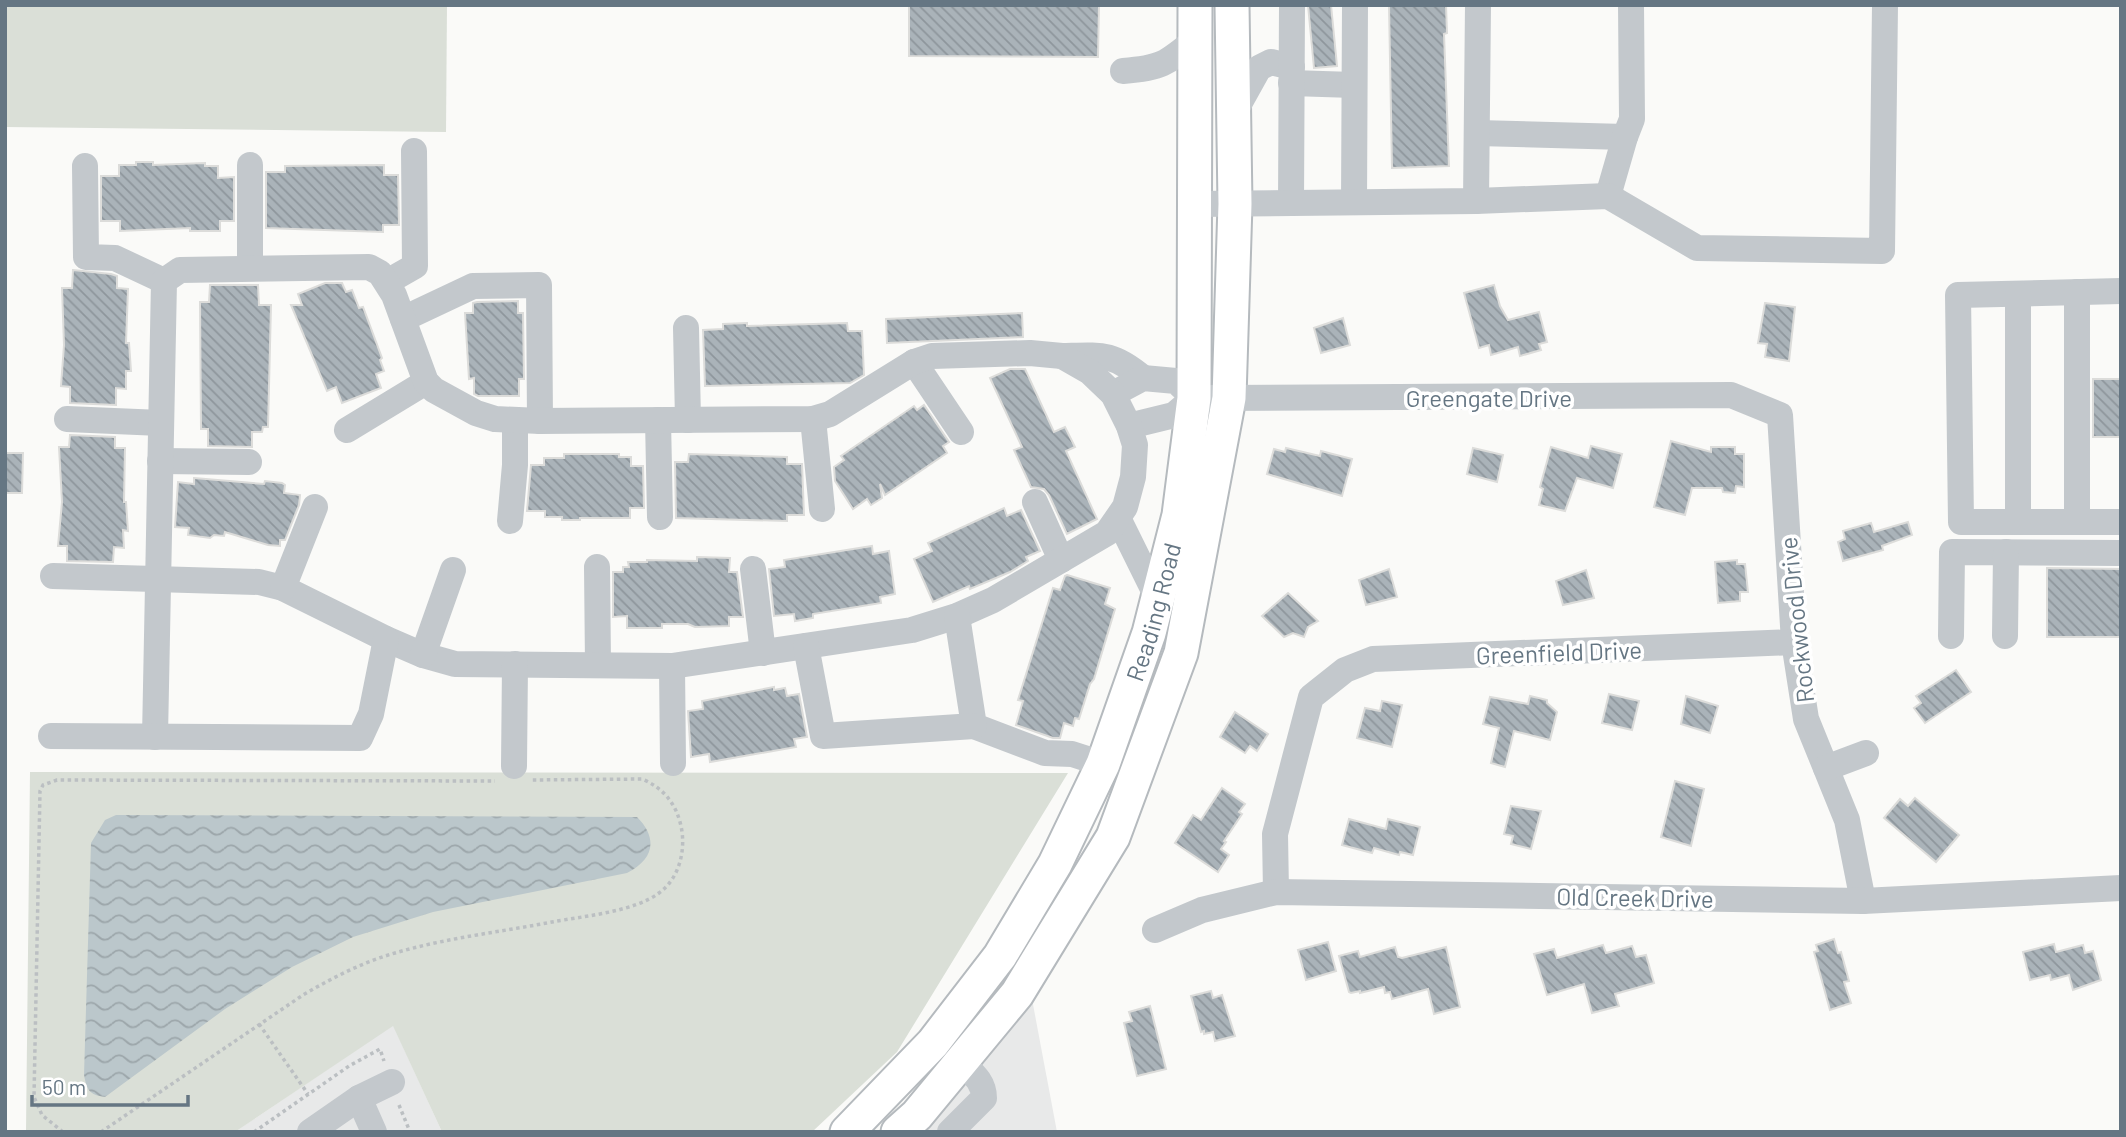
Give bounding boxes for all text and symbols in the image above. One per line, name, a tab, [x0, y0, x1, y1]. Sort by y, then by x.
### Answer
street label: Greengate Drive	[1406, 383, 1572, 412]
street label: Rockwood Drive	[1773, 536, 1819, 704]
street label: Reading Road	[1119, 540, 1186, 685]
street label: Greenfield Drive	[1475, 635, 1643, 669]
street label: Old Creek Drive	[1556, 881, 1714, 913]
scale bar	[32, 1064, 187, 1108]
text: 50 m	[42, 1074, 86, 1099]

